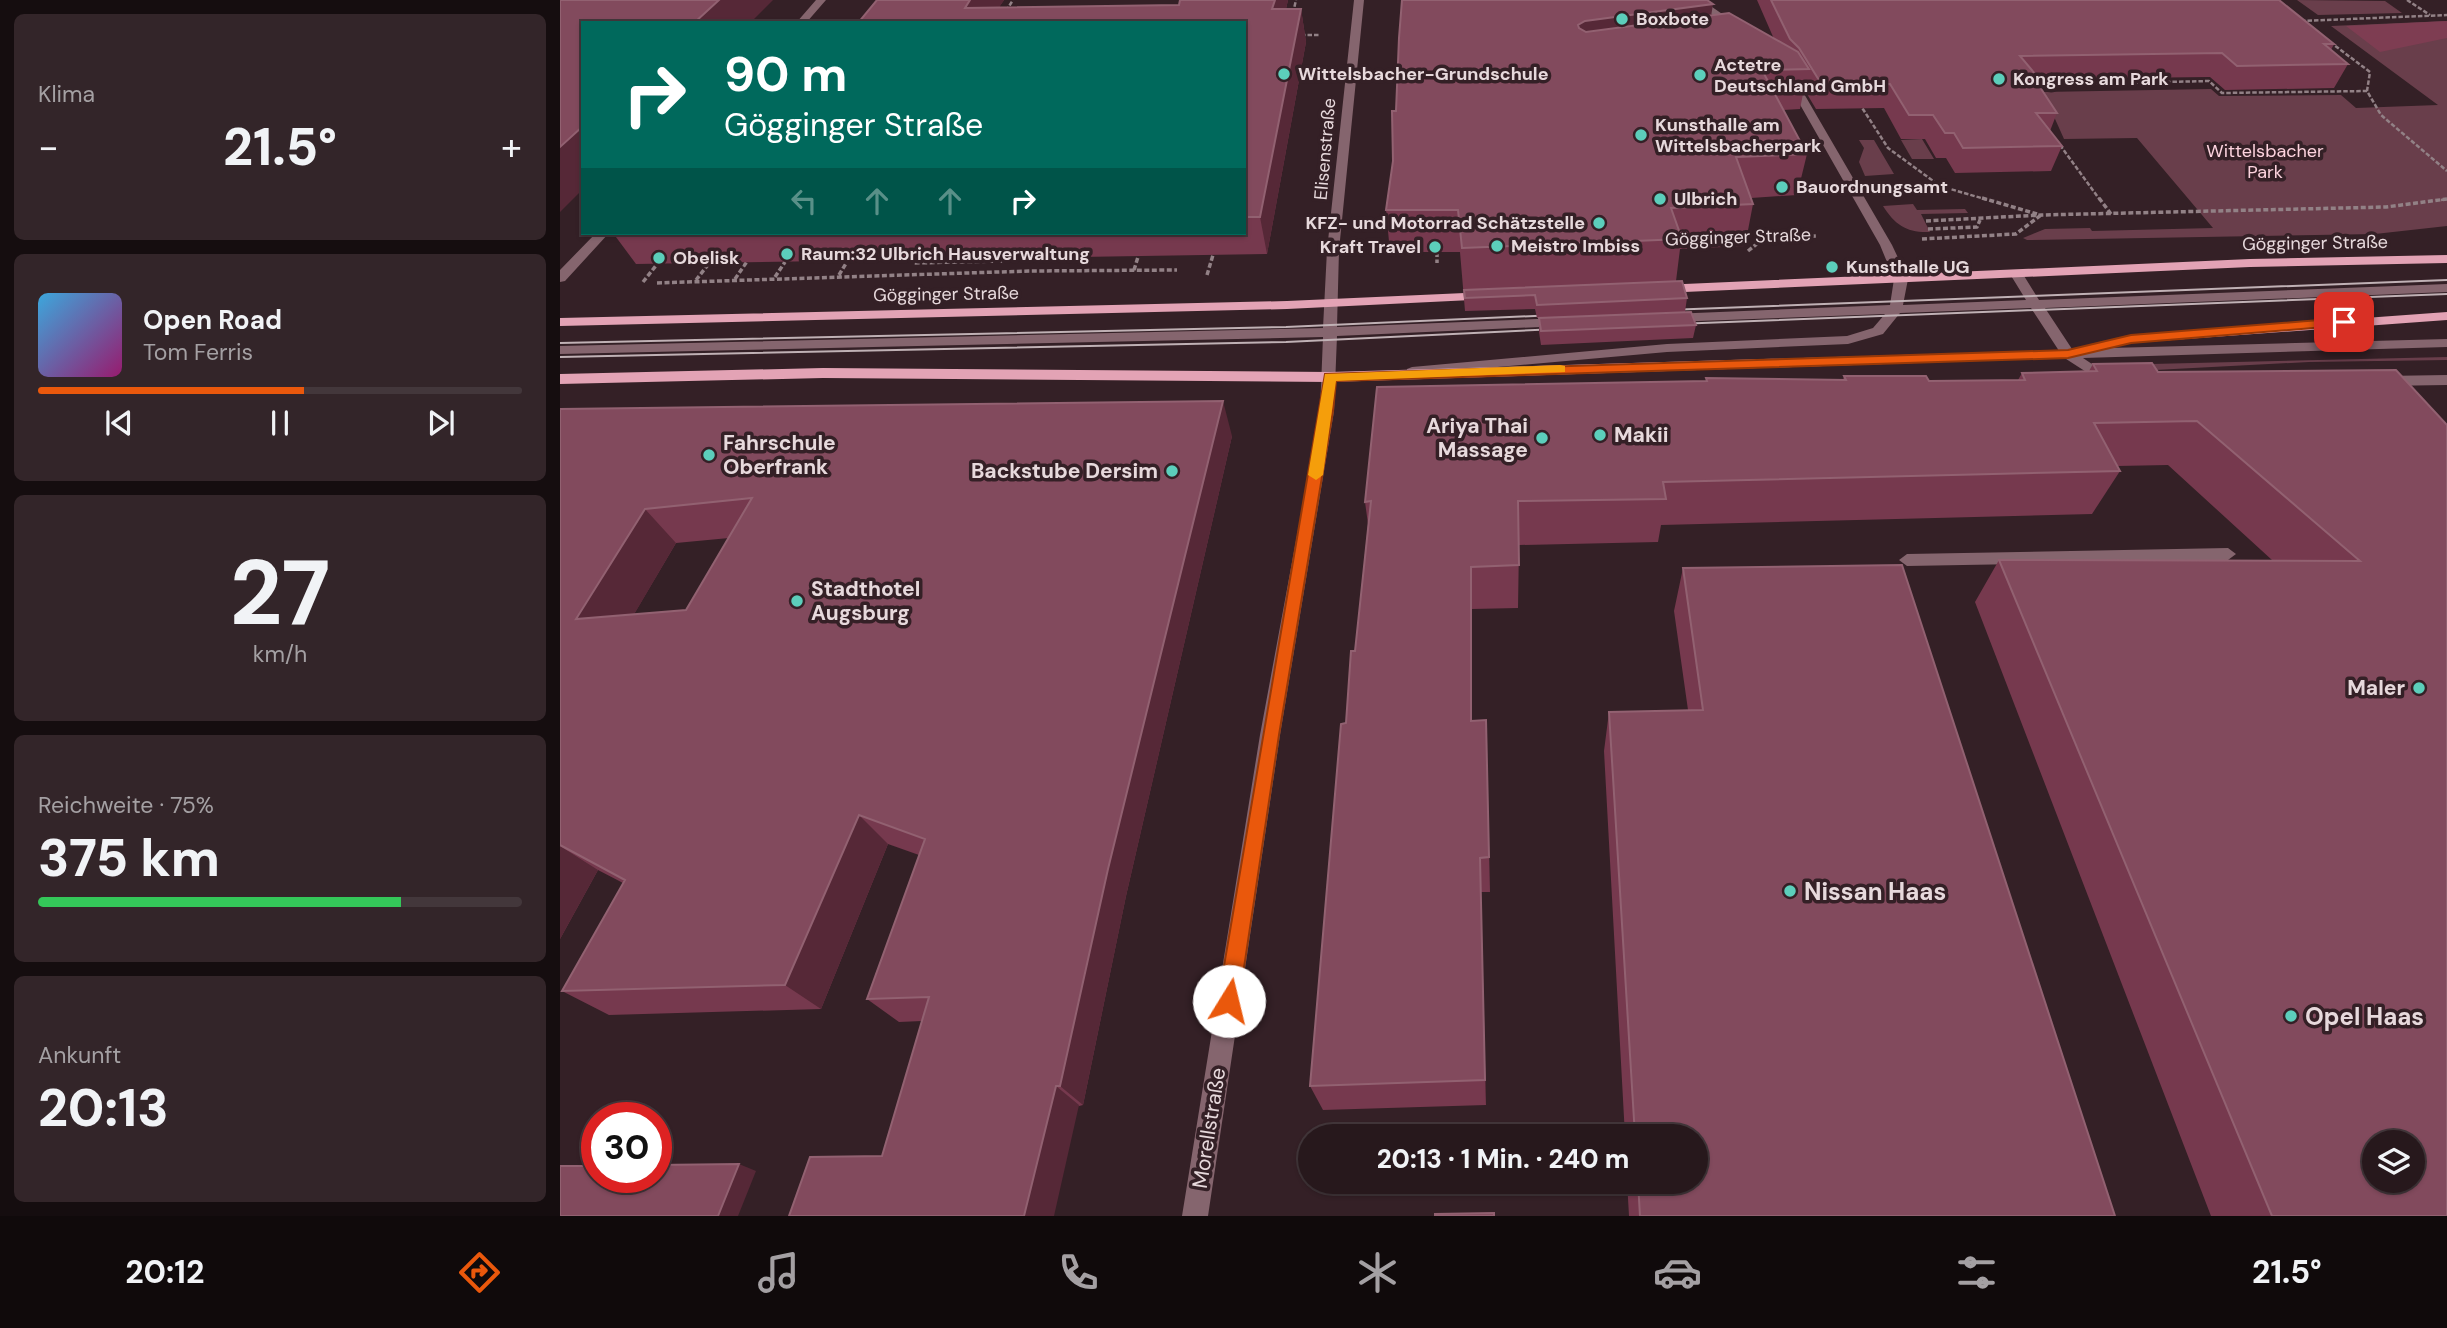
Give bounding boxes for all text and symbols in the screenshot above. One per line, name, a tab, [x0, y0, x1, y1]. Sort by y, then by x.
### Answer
place label: Boxbote	[1636, 7, 1709, 31]
marker: Boxbote	[1614, 11, 1630, 27]
text: 90 m	[724, 42, 847, 106]
icon: right	[609, 49, 700, 140]
place label: Actetre Deutschland GmbH	[1714, 53, 1886, 98]
place label: Wittelsbacher-Grundschule	[1298, 62, 1549, 86]
marker: Wittelsbacher-Grundschule	[1276, 66, 1292, 82]
marker: Actetre Deutschland GmbH	[1692, 67, 1708, 83]
place label: Kongress am Park	[2013, 67, 2169, 91]
marker: Kongress am Park	[1991, 71, 2007, 87]
text: Klima	[38, 79, 95, 109]
street label: Elisenstraße	[1309, 97, 1341, 201]
text: Gögginger Straße	[724, 104, 983, 146]
text: 21.5°	[223, 113, 337, 181]
place label: Kunsthalle am Wittelsbacherpark	[1655, 113, 1822, 158]
text: −	[38, 122, 59, 172]
text: +	[501, 122, 522, 172]
marker: Kunsthalle am Wittelsbacherpark	[1633, 127, 1649, 143]
park label: Wittelsbacher Park	[2206, 139, 2324, 184]
place label: Bauordnungsamt	[1796, 175, 1948, 199]
marker: Bauordnungsamt	[1774, 179, 1790, 195]
icon: left	[785, 182, 823, 220]
icon: ahead	[858, 182, 896, 220]
icon: ahead	[931, 182, 969, 220]
icon: right	[1004, 182, 1042, 220]
place label: Ulbrich	[1674, 187, 1737, 211]
marker: Ulbrich	[1652, 191, 1668, 207]
place label: KFZ- und Motorrad Schätzstelle	[1306, 211, 1585, 235]
marker: KFZ- und Motorrad Schätzstelle	[1591, 215, 1607, 231]
street label: Gögginger Straße	[1665, 222, 1811, 252]
street label: Gögginger Straße	[2242, 230, 2388, 256]
place label: Meistro Imbiss	[1511, 234, 1640, 258]
place label: Kraft Travel	[1320, 235, 1421, 259]
marker: Meistro Imbiss	[1489, 238, 1505, 254]
marker: Kraft Travel	[1427, 239, 1443, 255]
place label: Raum:32 Ulbrich Hausverwaltung	[801, 242, 1090, 266]
place label: Obelisk	[673, 246, 740, 270]
marker: Raum:32 Ulbrich Hausverwaltung	[779, 246, 795, 262]
marker: Obelisk	[651, 250, 667, 266]
place label: Kunsthalle UG	[1846, 255, 1970, 279]
marker: Kunsthalle UG	[1824, 259, 1840, 275]
street label: Gögginger Straße	[873, 281, 1019, 307]
pin	[2314, 292, 2374, 352]
text: Open Road	[143, 303, 282, 337]
icon: arrive	[2325, 303, 2363, 341]
text: Tom Ferris	[143, 337, 253, 367]
icon: previous	[100, 404, 138, 442]
icon: pause	[261, 404, 299, 442]
icon: next	[422, 404, 460, 442]
place label: Ariya Thai Massage	[1426, 412, 1528, 464]
place label: Makii	[1614, 421, 1669, 449]
marker: Makii	[1592, 427, 1608, 443]
place label: Fahrschule Oberfrank	[723, 429, 836, 481]
marker: Ariya Thai Massage	[1534, 430, 1550, 446]
marker: Fahrschule Oberfrank	[701, 447, 717, 463]
place label: Backstube Dersim	[971, 457, 1158, 485]
marker: Backstube Dersim	[1164, 463, 1180, 479]
text: 27	[230, 534, 330, 652]
place label: Stadthotel Augsburg	[811, 575, 920, 627]
marker: Stadthotel Augsburg	[789, 593, 805, 609]
text: km/h	[253, 639, 307, 669]
place label: Maler	[2347, 674, 2405, 702]
marker: Maler	[2411, 680, 2427, 696]
text: Reichweite · 75%	[38, 790, 214, 820]
text: 375 km	[38, 824, 220, 892]
place label: Nissan Haas	[1804, 876, 1946, 907]
marker: Nissan Haas	[1782, 883, 1798, 899]
position arrow	[1192, 964, 1266, 1038]
place label: Opel Haas	[2305, 1001, 2424, 1032]
marker: Opel Haas	[2283, 1008, 2299, 1024]
text: Ankunft	[38, 1040, 121, 1070]
street label: Morellstraße	[1186, 1066, 1232, 1190]
text: 20:13	[38, 1074, 169, 1142]
speed limit sign: 30	[581, 1102, 672, 1193]
map controls	[2362, 1130, 2425, 1193]
button: layers	[2362, 1130, 2425, 1193]
text: 20:13 · 1 Min. · 240 m	[1377, 1142, 1629, 1176]
icon: directions	[455, 1248, 504, 1297]
icon: music	[754, 1248, 803, 1297]
icon: phone	[1054, 1248, 1103, 1297]
icon: climate	[1353, 1248, 1402, 1297]
icon: car	[1653, 1248, 1702, 1297]
icon: filters	[1952, 1248, 2001, 1297]
text: 20:12	[125, 1251, 204, 1293]
text: 21.5°	[2252, 1251, 2322, 1293]

